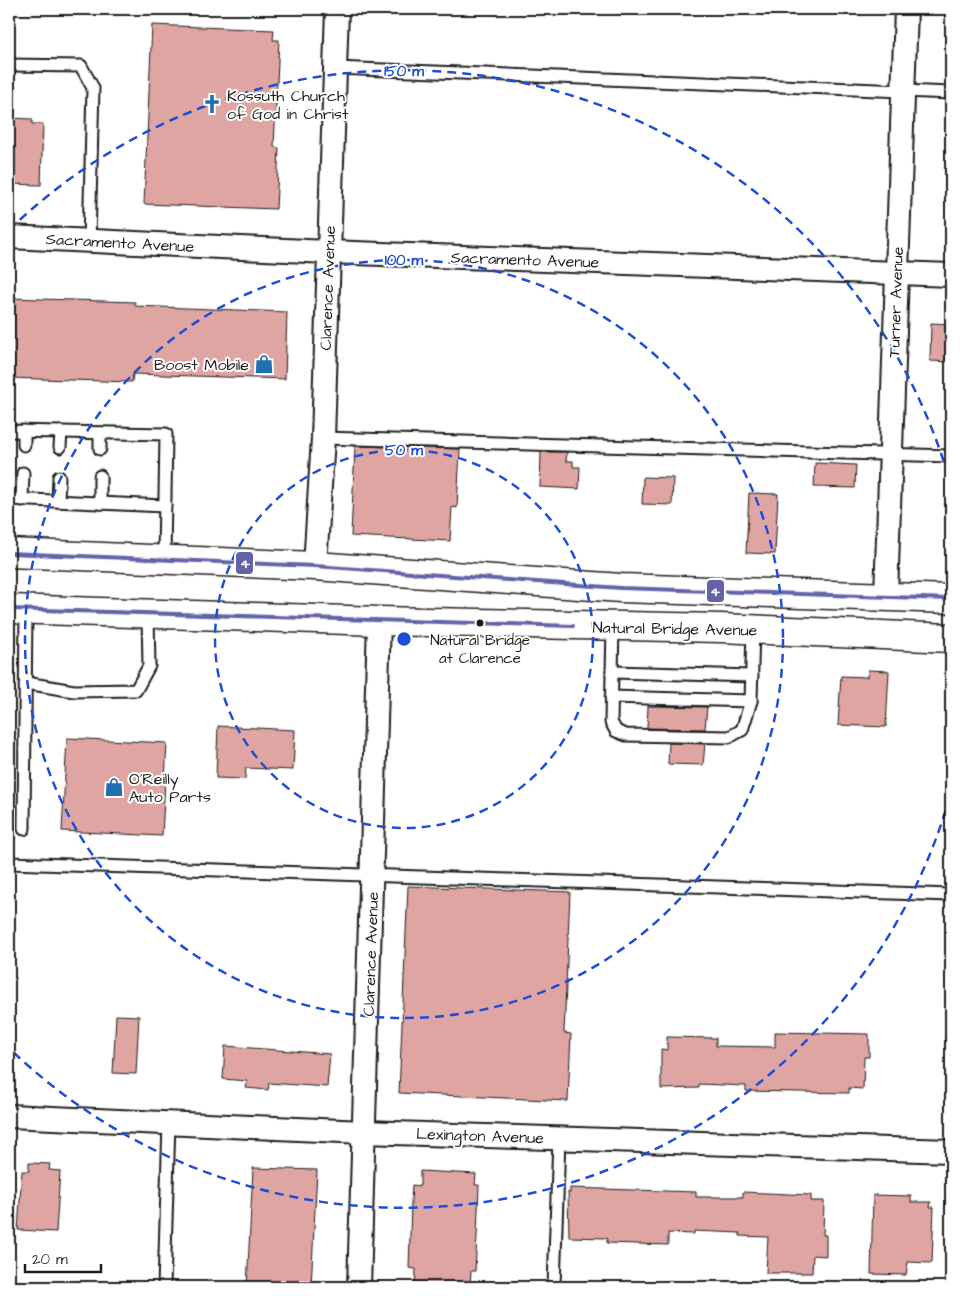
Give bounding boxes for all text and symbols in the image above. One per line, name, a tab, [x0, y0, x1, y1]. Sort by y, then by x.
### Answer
text: 150 m	[384, 61, 424, 82]
place label: Kossuth Church of God in Christ	[227, 85, 349, 125]
church icon: Kossuth Church of God in Christ	[201, 93, 223, 115]
street label: Clarence Avenue	[315, 225, 341, 351]
street label: Sacramento Avenue	[45, 228, 195, 258]
street label: Sacramento Avenue	[450, 246, 600, 274]
street label: Turner Avenue	[883, 246, 909, 358]
text: 100 m	[385, 250, 424, 271]
shop icon: Boost Mobile	[253, 353, 275, 375]
place label: Boost Mobile	[154, 354, 249, 376]
text: 50 m	[385, 440, 423, 461]
line badge: 4	[235, 551, 254, 575]
text: 4	[240, 554, 250, 574]
line badge: 4	[706, 579, 725, 603]
text: 4	[710, 582, 720, 602]
street label: Natural Bridge Avenue	[592, 617, 758, 642]
marker: Natural Bridge at Clarence	[475, 618, 485, 628]
centre of rings	[395, 630, 413, 648]
place label: Natural Bridge at Clarence	[430, 630, 530, 669]
place label: O'Reilly Auto Parts	[129, 768, 211, 808]
shop icon: O'Reilly Auto Parts	[103, 776, 125, 798]
street label: Clarence Avenue	[358, 891, 384, 1017]
street label: Lexington Avenue	[416, 1123, 545, 1150]
scale bar	[25, 1241, 101, 1273]
text: 20 m	[32, 1249, 68, 1270]

